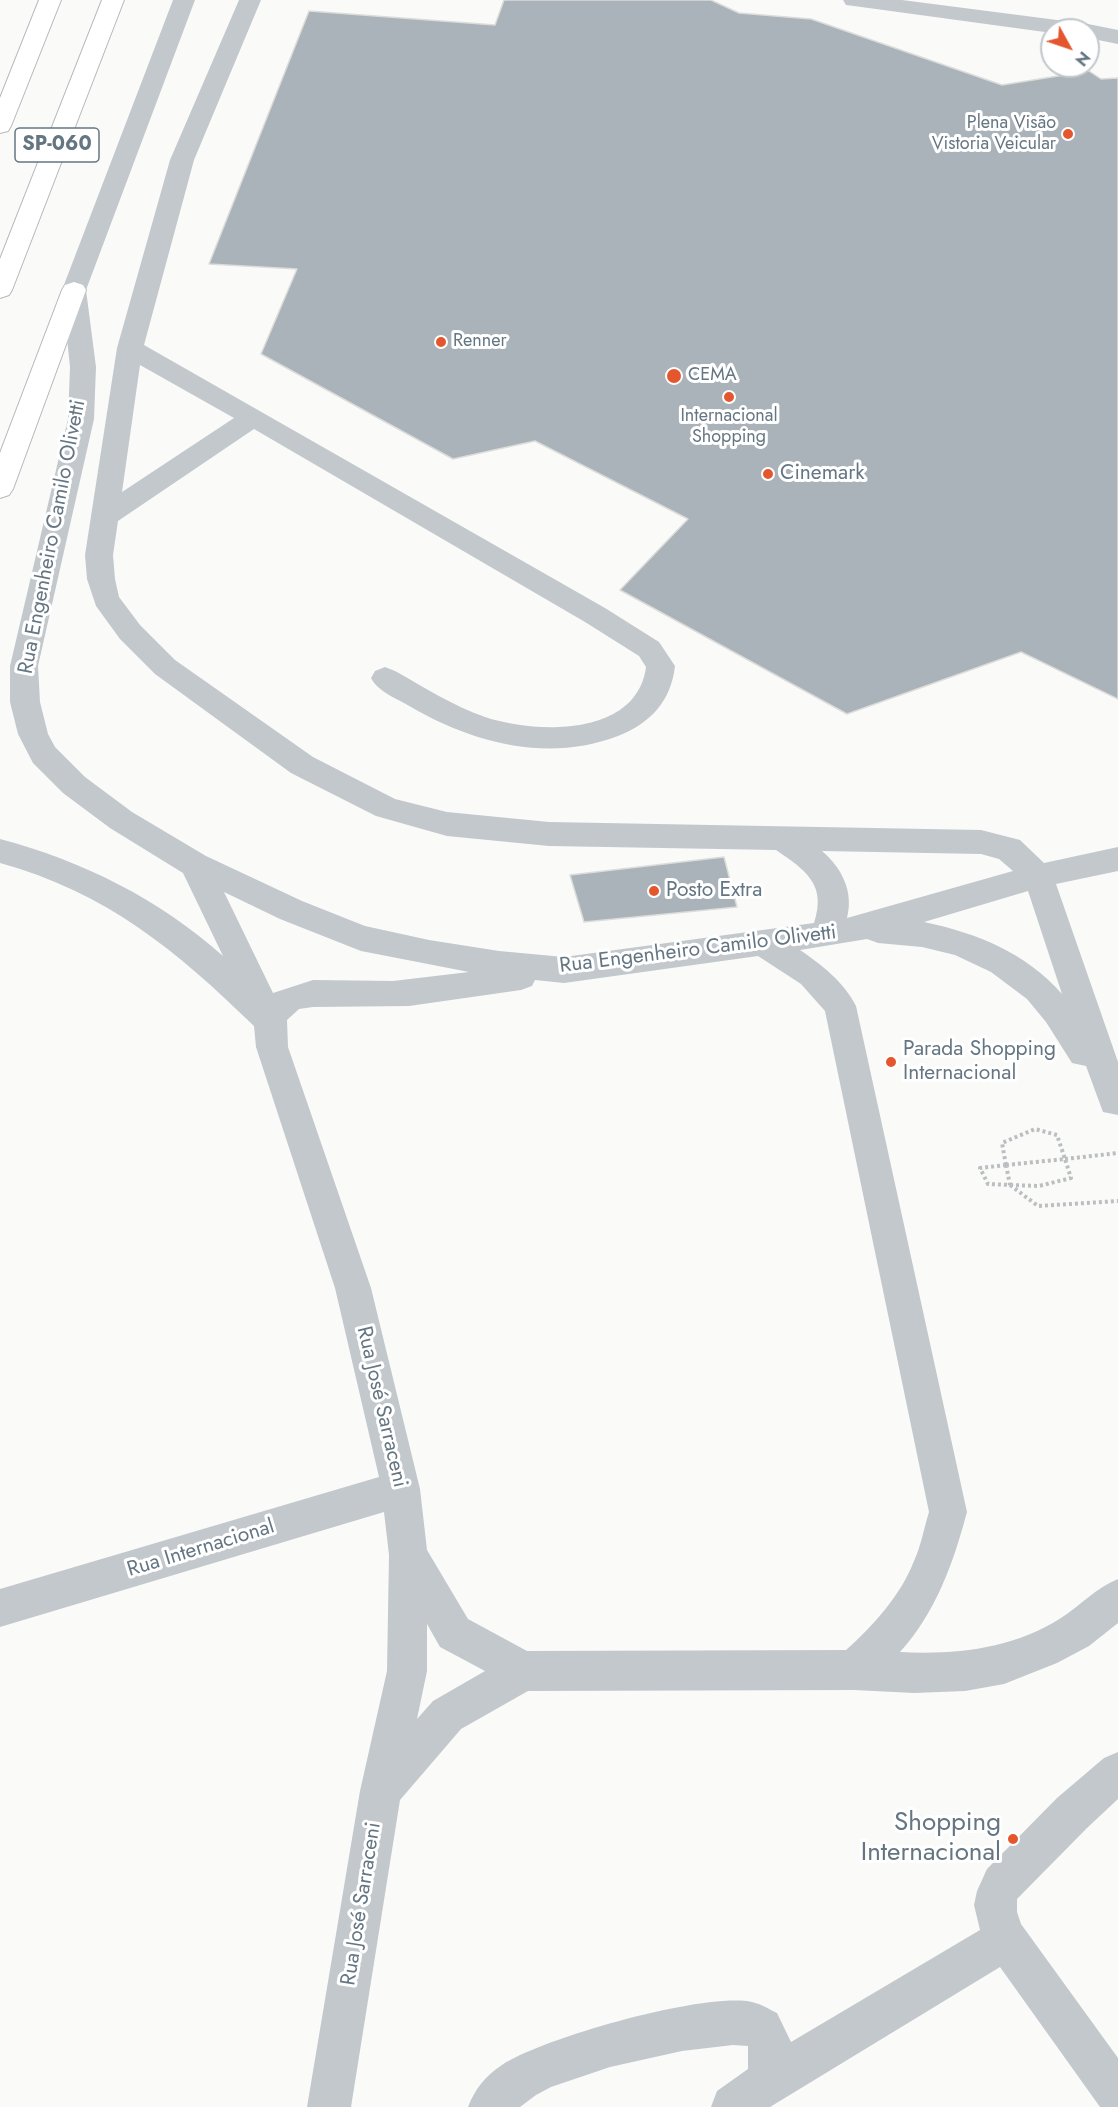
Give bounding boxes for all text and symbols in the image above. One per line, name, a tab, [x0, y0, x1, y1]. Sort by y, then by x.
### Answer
north arrow	[1040, 18, 1100, 78]
text: N	[1070, 46, 1096, 71]
place label: Plena Visão Vistoria Veicular	[932, 113, 1056, 156]
marker: Plena Visão Vistoria Veicular	[1061, 127, 1075, 141]
road number: SP-060	[15, 128, 99, 162]
place label: Renner	[453, 331, 507, 353]
marker: Renner	[434, 335, 448, 349]
place label: CEMA	[688, 365, 737, 387]
marker: CEMA	[665, 367, 683, 385]
marker: Internacional Shopping	[722, 390, 736, 404]
street label: Rua Engenheiro Camilo Olivetti	[14, 398, 92, 676]
place label: Internacional Shopping	[680, 406, 778, 448]
place label: Cinemark	[780, 461, 865, 487]
marker: Cinemark	[761, 467, 775, 481]
place label: Posto Extra	[666, 878, 762, 904]
marker: Posto Extra	[647, 884, 661, 898]
street label: Rua Engenheiro Camilo Olivetti	[558, 921, 838, 979]
place label: Parada Shopping Internacional	[903, 1037, 1056, 1087]
marker: Parada Shopping Internacional	[884, 1055, 898, 1069]
street label: Rua José Sarraceni	[350, 1324, 412, 1490]
street label: Rua Internacional	[124, 1515, 278, 1583]
place label: Shopping Internacional	[861, 1808, 1001, 1870]
street label: Rua José Sarraceni	[337, 1821, 387, 1987]
marker: Shopping Internacional	[1006, 1832, 1020, 1846]

